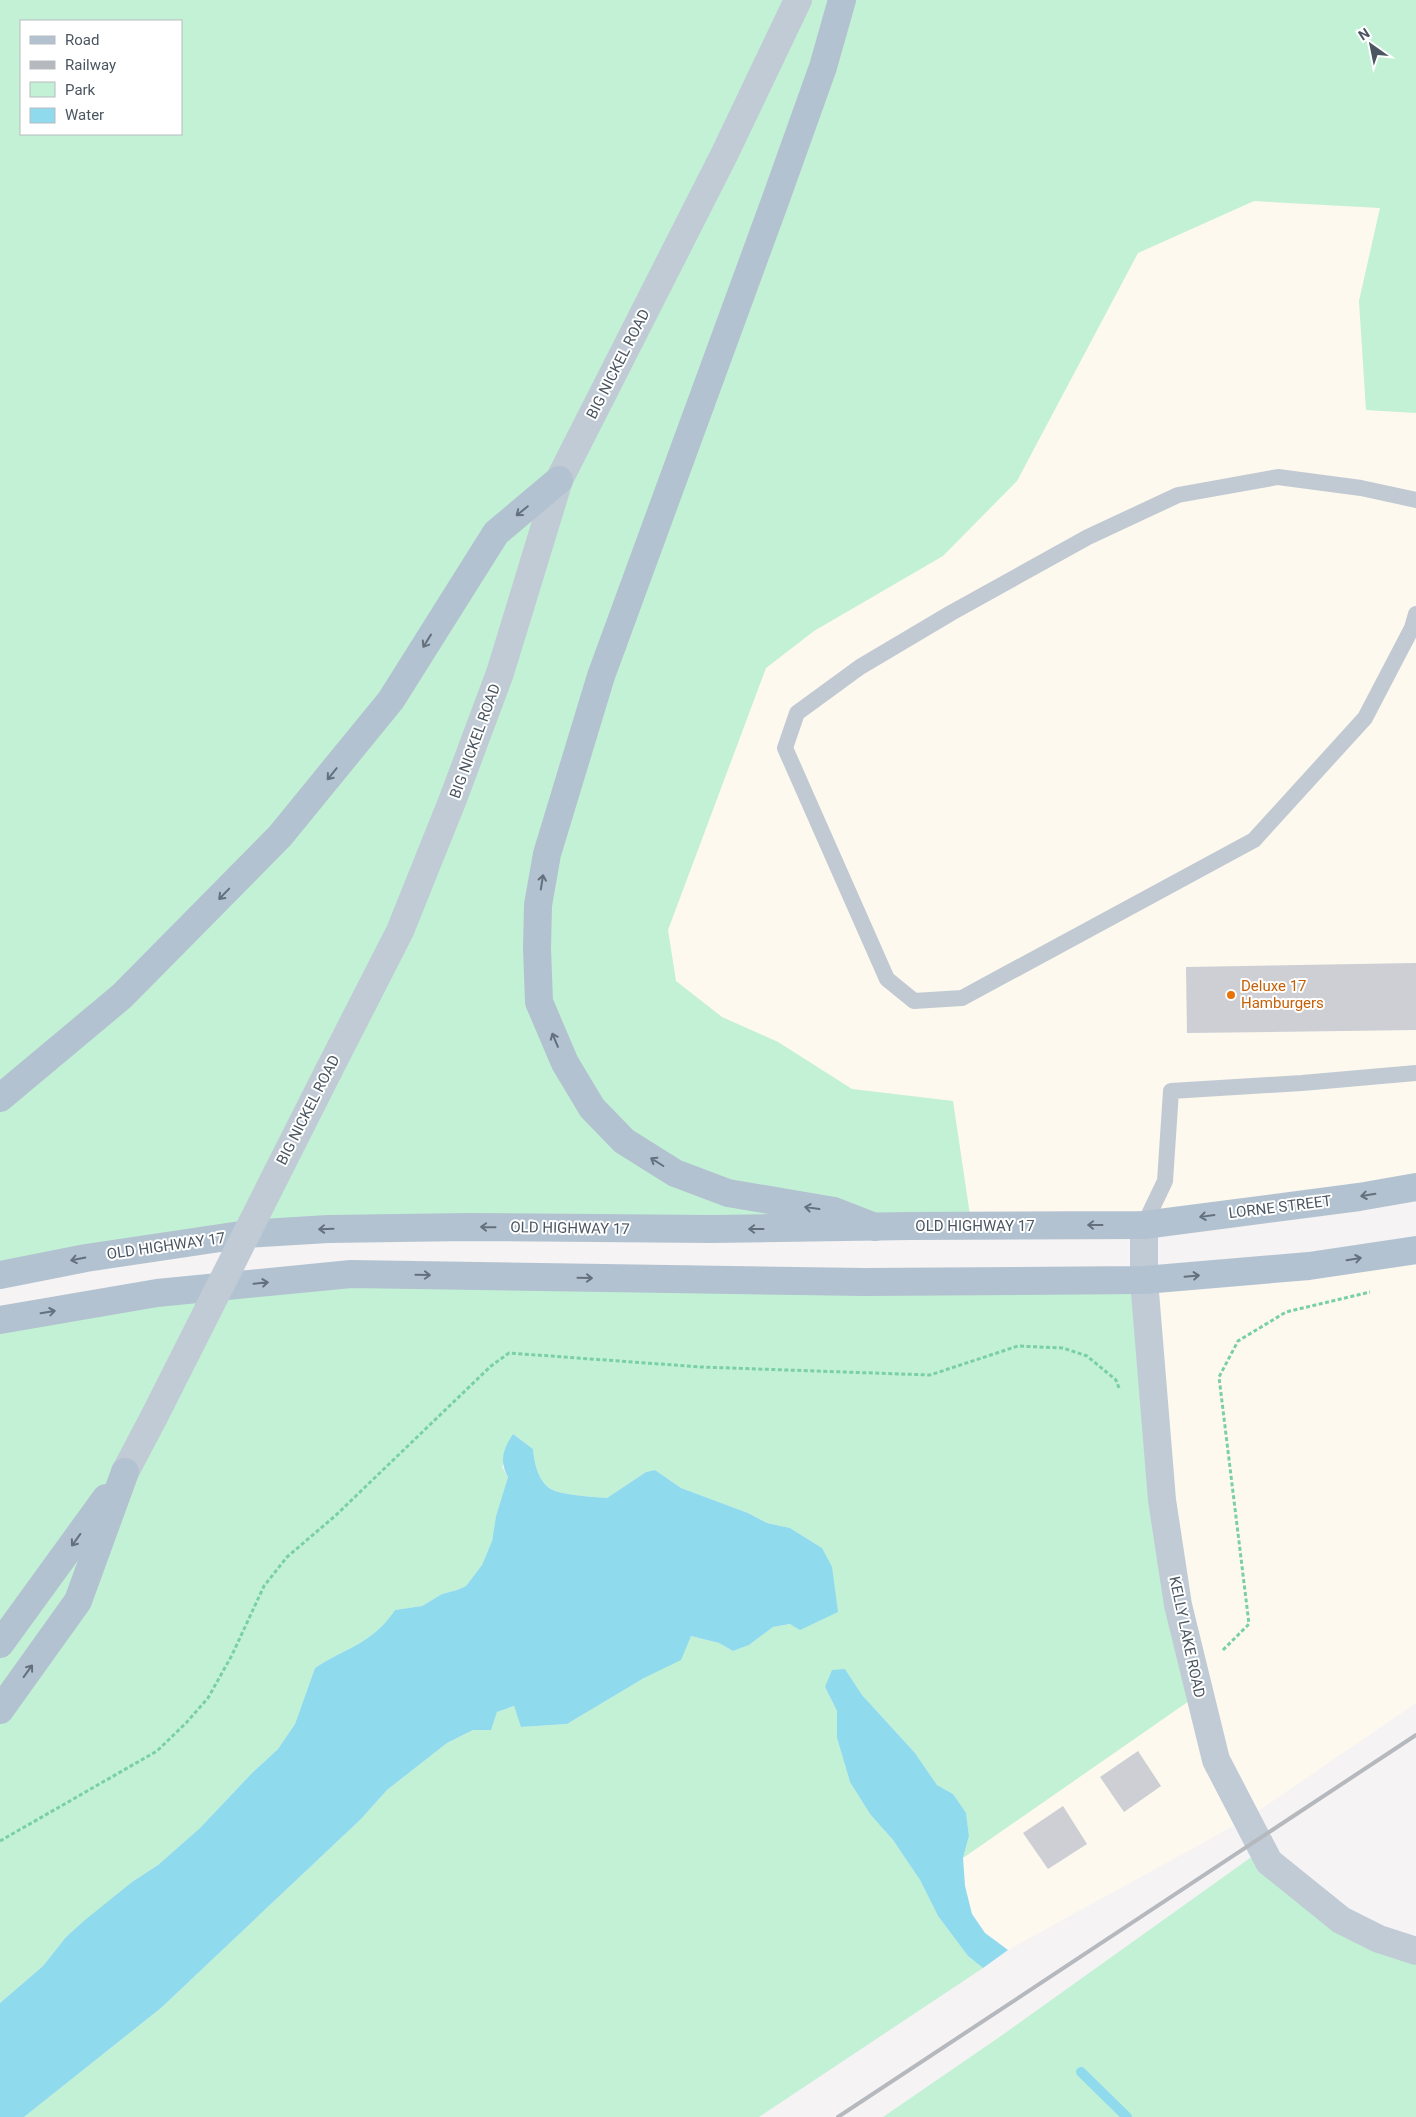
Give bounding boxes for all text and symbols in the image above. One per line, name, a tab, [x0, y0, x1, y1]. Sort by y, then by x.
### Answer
legend	[20, 20, 182, 135]
north arrow	[1346, 20, 1396, 70]
text: N	[1355, 25, 1372, 44]
text: Road	[65, 31, 99, 49]
text: Railway	[65, 56, 116, 74]
text: Park	[65, 81, 96, 99]
text: Water	[65, 106, 104, 124]
street label: BIG NICKEL ROAD	[583, 306, 653, 422]
one-way arrow	[516, 506, 529, 517]
one-way arrow	[421, 634, 431, 648]
street label: BIG NICKEL ROAD	[446, 681, 504, 801]
one-way arrow	[327, 767, 338, 780]
one-way arrow	[538, 874, 548, 890]
one-way arrow	[218, 888, 230, 901]
place label: Deluxe 17 Hamburgers	[1241, 977, 1324, 1012]
marker: Deluxe 17 Hamburgers	[1225, 989, 1237, 1001]
one-way arrow	[549, 1033, 559, 1048]
street label: BIG NICKEL ROAD	[273, 1052, 343, 1168]
one-way arrow	[651, 1156, 665, 1166]
one-way arrow	[1360, 1191, 1376, 1201]
street label: LORNE STREET	[1228, 1192, 1332, 1222]
one-way arrow	[804, 1202, 820, 1212]
one-way arrow	[1199, 1212, 1215, 1222]
street label: OLD HIGHWAY 17	[915, 1217, 1035, 1235]
street label: OLD HIGHWAY 17	[510, 1218, 630, 1238]
one-way arrow	[1087, 1220, 1104, 1230]
one-way arrow	[481, 1222, 497, 1232]
one-way arrow	[748, 1224, 764, 1234]
one-way arrow	[318, 1225, 334, 1234]
street label: OLD HIGHWAY 17	[106, 1229, 226, 1263]
one-way arrow	[1345, 1254, 1361, 1264]
one-way arrow	[70, 1255, 86, 1265]
one-way arrow	[414, 1270, 431, 1280]
one-way arrow	[1184, 1272, 1200, 1281]
one-way arrow	[577, 1273, 593, 1283]
one-way arrow	[253, 1278, 269, 1288]
one-way arrow	[40, 1307, 56, 1317]
one-way arrow	[71, 1533, 81, 1547]
street label: KELLY LAKE ROAD	[1165, 1575, 1209, 1699]
one-way arrow	[23, 1664, 33, 1678]

